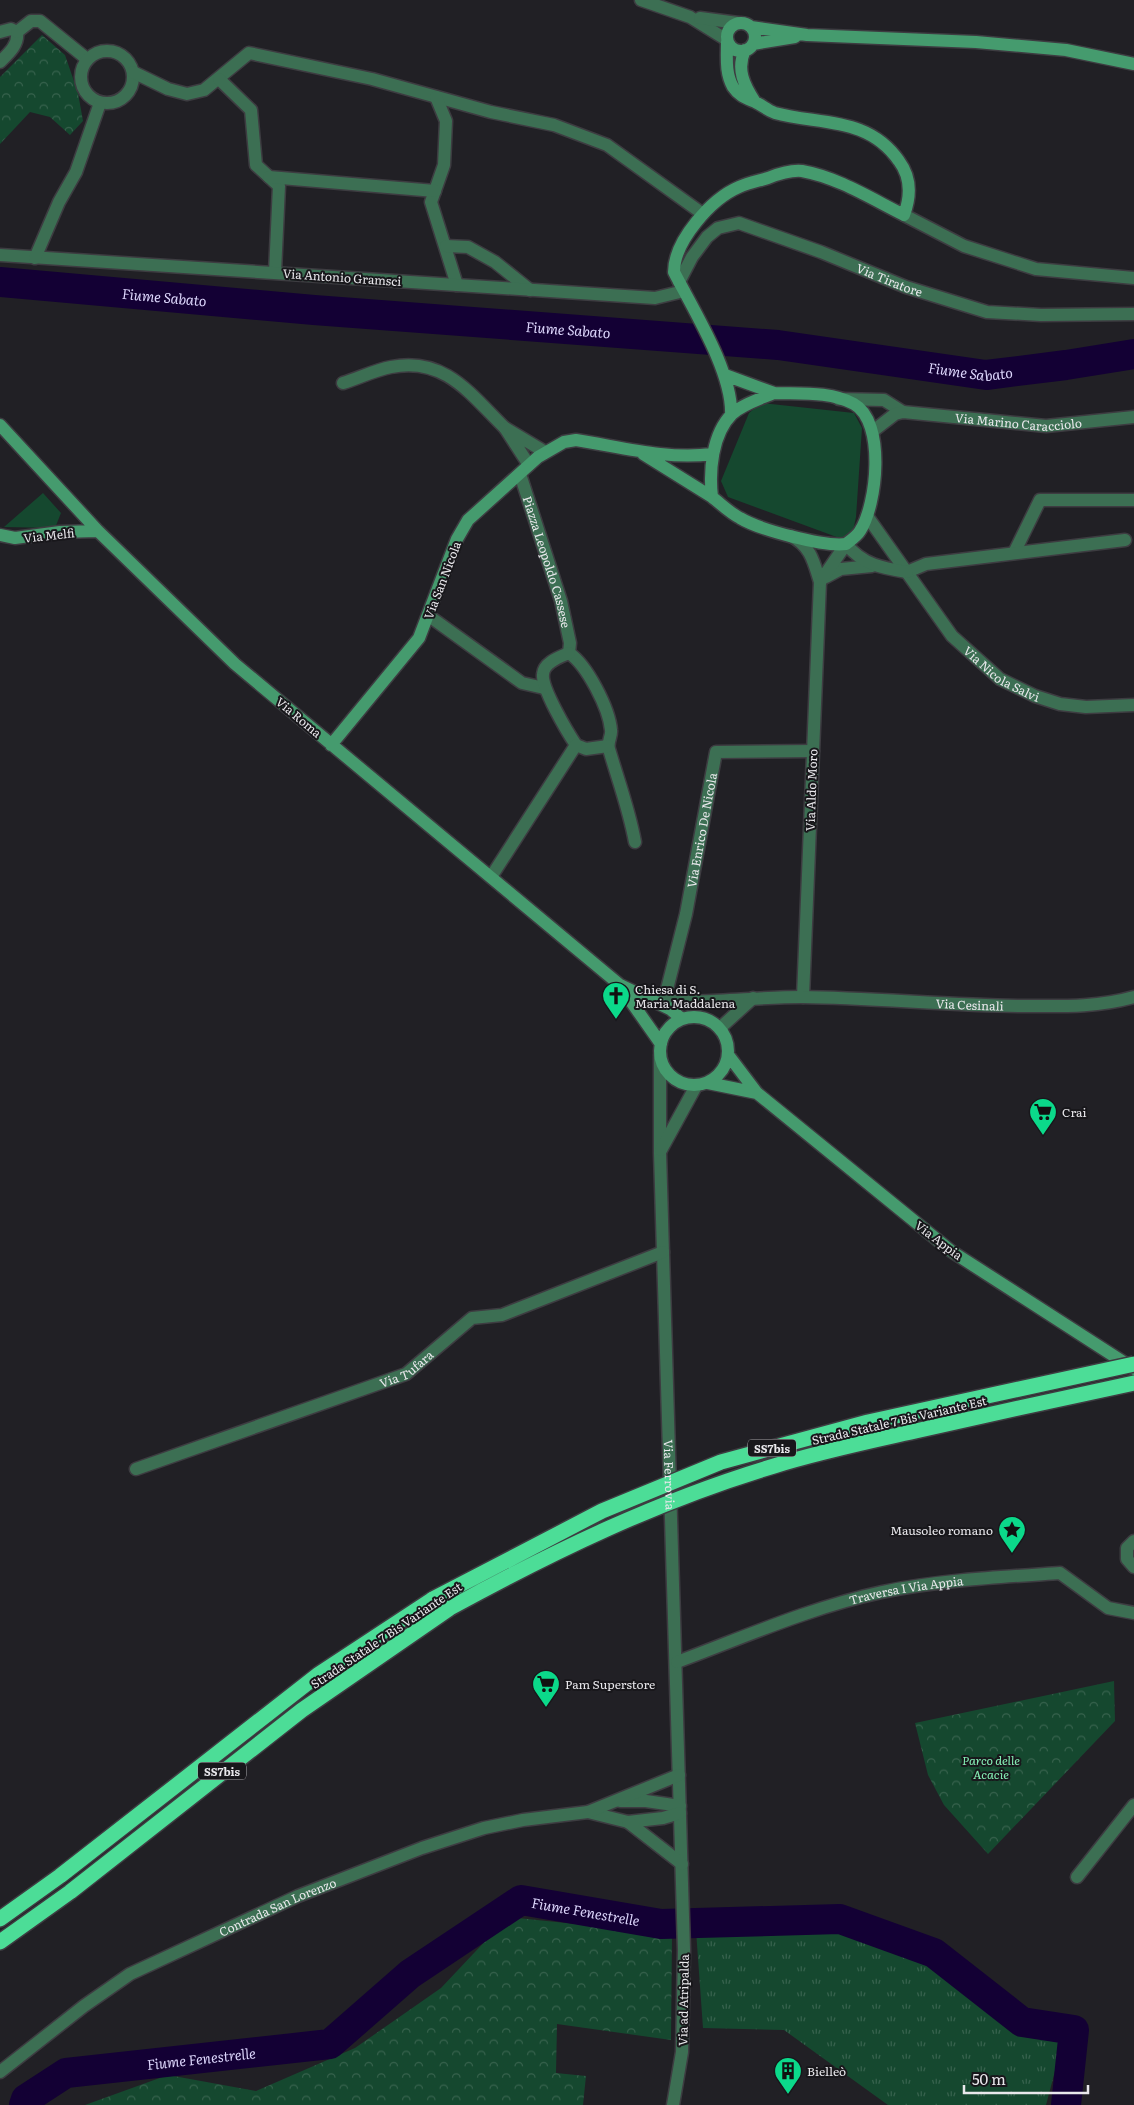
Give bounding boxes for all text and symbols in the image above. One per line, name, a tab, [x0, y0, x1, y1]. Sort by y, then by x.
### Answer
street label: Via Tiratore	[854, 259, 925, 301]
street label: Via Antonio Gramsci	[282, 264, 402, 290]
water label: Fiume Sabato	[121, 283, 208, 310]
water label: Fiume Sabato	[525, 316, 611, 342]
water label: Fiume Sabato	[927, 357, 1014, 385]
street label: Via Marino Caracciolo	[954, 408, 1083, 435]
street label: Piazza Leopoldo Cassese	[519, 494, 575, 629]
street label: Via Melfi	[23, 523, 76, 547]
street label: Via San Nicola	[419, 538, 465, 622]
street label: Via Nicola Salvi	[960, 642, 1042, 706]
street label: Via Roma	[272, 692, 326, 742]
street label: Via Aldo Moro	[801, 749, 821, 831]
street label: Via Enrico De Nicola	[682, 771, 721, 889]
place label: Chiesa di S. Maria Maddalena	[635, 980, 736, 1012]
church icon: Chiesa di S. Maria Maddalena	[601, 981, 631, 1020]
street label: Via Cesinali	[935, 994, 1004, 1015]
supermarket icon: Crai	[1028, 1097, 1058, 1136]
place label: Crai	[1062, 1103, 1087, 1121]
street label: Via Appia	[912, 1216, 967, 1264]
street label: Via Tufara	[377, 1345, 438, 1392]
street label: Strada Statale 7 Bis Variante Est	[810, 1391, 988, 1449]
street label: Via Ferrovia	[660, 1439, 680, 1511]
road number: SS7bis	[748, 1440, 796, 1456]
place icon: Mausoleo romano	[997, 1515, 1027, 1554]
place label: Mausoleo romano	[890, 1521, 993, 1539]
street label: Traversa I Via Appia	[847, 1571, 965, 1609]
street label: Strada Statale 7 Bis Variante Est	[307, 1577, 465, 1693]
supermarket icon: Pam Superstore	[531, 1669, 561, 1708]
place label: Pam Superstore	[565, 1675, 655, 1693]
park label: Parco delle Acacie	[962, 1751, 1020, 1783]
road number: SS7bis	[198, 1762, 246, 1780]
street label: Contrada San Lorenzo	[216, 1873, 339, 1941]
water label: Fiume Fenestrelle	[530, 1892, 642, 1930]
street label: Via ad Atripalda	[673, 1953, 693, 2046]
water label: Fiume Fenestrelle	[146, 2042, 257, 2074]
building icon: Bielleò	[773, 2056, 803, 2095]
place label: Bielleò	[807, 2062, 846, 2080]
scale bar	[964, 2062, 1088, 2094]
text: 50 m	[972, 2067, 1006, 2090]

